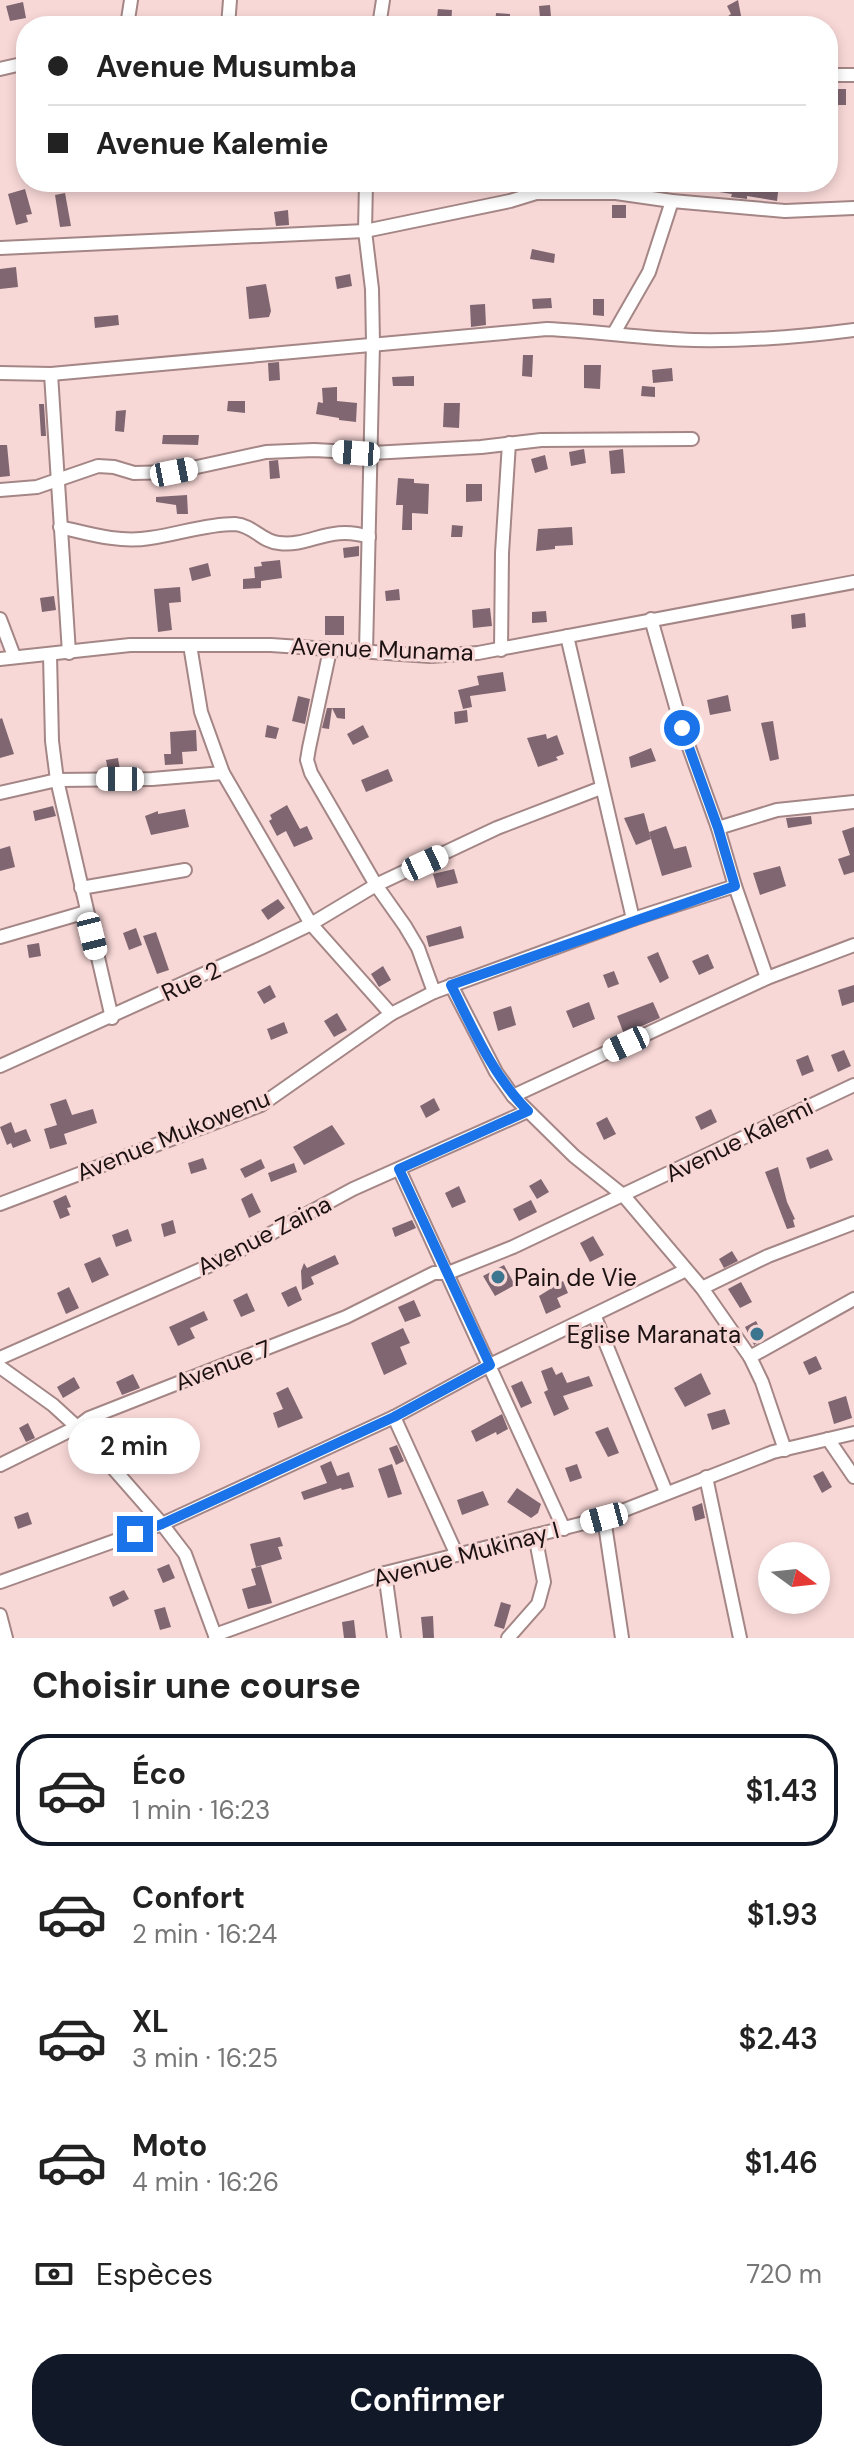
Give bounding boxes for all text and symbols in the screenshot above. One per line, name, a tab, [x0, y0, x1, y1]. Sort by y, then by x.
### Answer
text: Avenue Musumba	[96, 47, 357, 86]
text: Avenue Kalemie	[96, 124, 329, 163]
car	[331, 439, 381, 467]
car	[148, 456, 200, 488]
street label: Avenue Munama	[290, 630, 474, 668]
route start	[664, 710, 700, 746]
car	[96, 767, 144, 791]
car	[398, 842, 452, 884]
car	[75, 910, 109, 962]
street label: Rue 2	[156, 954, 226, 1008]
car	[599, 1023, 653, 1065]
street label: Avenue Mukowenu	[72, 1082, 274, 1188]
street label: Avenue Kalemi	[660, 1091, 818, 1189]
street label: Avenue Zaina	[192, 1188, 336, 1282]
place label: Pain de Vie	[514, 1262, 637, 1293]
marker: Pain de Vie	[489, 1268, 507, 1286]
place label: Eglise Maranata	[567, 1319, 741, 1350]
marker: Eglise Maranata	[748, 1325, 766, 1343]
street label: Avenue 7	[170, 1332, 276, 1398]
callout: 2 min	[69, 1418, 201, 1474]
text: 2 min	[100, 1429, 168, 1463]
car	[578, 1500, 630, 1536]
street label: Avenue Mukinay I	[369, 1514, 563, 1594]
route end	[117, 1516, 153, 1552]
north arrow	[758, 1542, 830, 1614]
map controls	[758, 1542, 830, 1614]
text: Choisir une course	[32, 1662, 361, 1709]
icon: car	[36, 1754, 108, 1826]
text: Éco	[132, 1754, 186, 1793]
text: $1.43	[745, 1771, 818, 1810]
text: 1 min · 16:23	[132, 1793, 270, 1827]
icon: car	[36, 1878, 108, 1950]
text: Confort	[132, 1878, 245, 1917]
text: $1.93	[747, 1895, 818, 1934]
text: 2 min · 16:24	[132, 1917, 277, 1951]
icon: car	[36, 2002, 108, 2074]
text: XL	[132, 2002, 169, 2041]
text: $2.43	[739, 2019, 818, 2058]
text: 3 min · 16:25	[132, 2041, 278, 2075]
icon: car	[36, 2126, 108, 2198]
text: Moto	[132, 2126, 207, 2165]
text: $1.46	[744, 2143, 818, 2182]
text: 4 min · 16:26	[132, 2165, 279, 2199]
icon: cash	[32, 2252, 76, 2296]
text: Espèces	[96, 2255, 213, 2294]
text: 720 m	[746, 2257, 822, 2291]
button: Confirmer	[32, 2354, 822, 2446]

